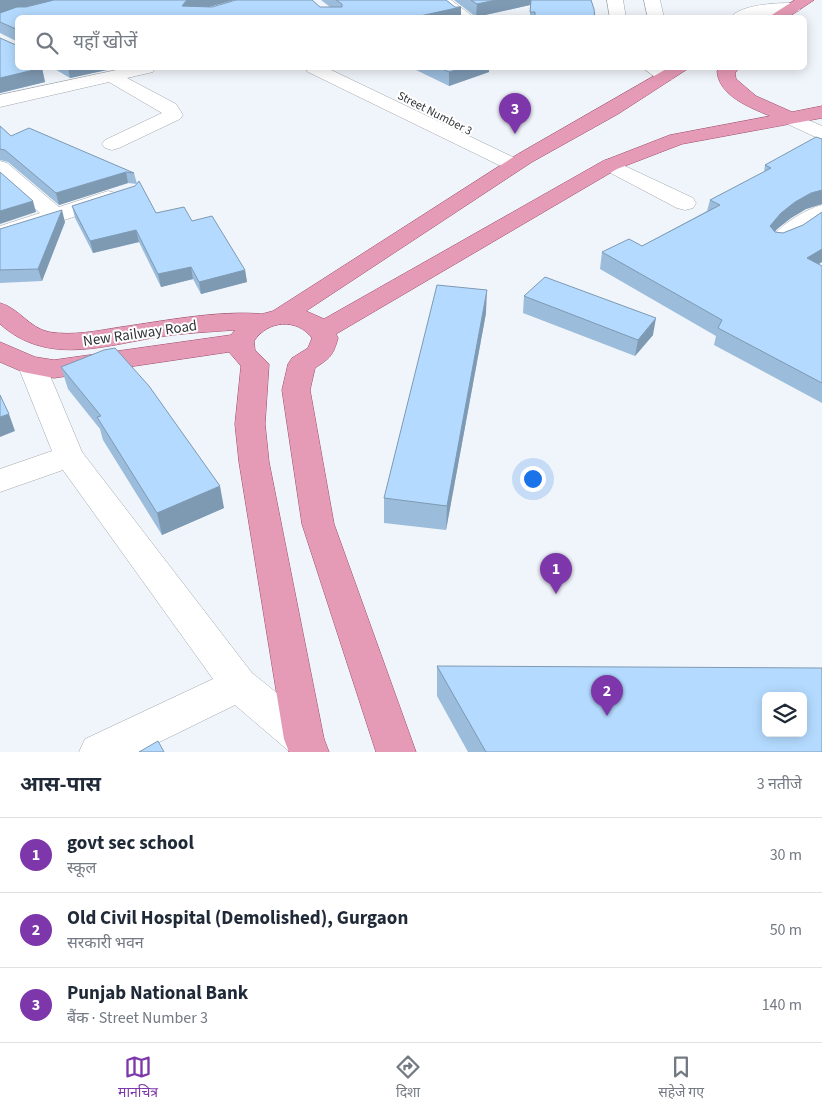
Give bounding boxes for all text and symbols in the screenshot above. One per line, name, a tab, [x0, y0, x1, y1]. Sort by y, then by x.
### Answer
search box	[15, 15, 807, 70]
icon: search	[33, 29, 61, 57]
text: यहाँ खोजें	[73, 29, 137, 56]
street label: Street Number 3	[394, 87, 475, 140]
pin: 3	[499, 93, 531, 134]
street label: New Railway Road	[82, 315, 198, 352]
your location	[520, 466, 546, 492]
pin: 1	[540, 553, 572, 594]
pin: 2	[591, 675, 623, 716]
map controls	[762, 692, 807, 737]
button: layers	[762, 692, 807, 737]
text: आस-पास	[20, 769, 101, 799]
text: 3 नतीजे	[757, 773, 802, 795]
text: govt sec school	[67, 830, 194, 857]
text: 1	[32, 844, 40, 866]
text: 30 m	[770, 844, 802, 866]
text: स्कूल	[67, 857, 96, 879]
text: Old Civil Hospital (Demolished), Gurgaon	[67, 905, 408, 932]
text: 2	[32, 919, 40, 941]
text: 50 m	[770, 919, 802, 941]
text: सरकारी भवन	[67, 932, 144, 954]
text: Punjab National Bank	[67, 980, 248, 1007]
text: 3	[32, 994, 40, 1016]
text: 140 m	[762, 994, 802, 1016]
text: बैंक · Street Number 3	[67, 1007, 208, 1029]
tab: मानचित्र	[118, 1053, 158, 1103]
tab: दिशा	[394, 1053, 422, 1103]
tab: सहेजे गए	[658, 1053, 704, 1103]

